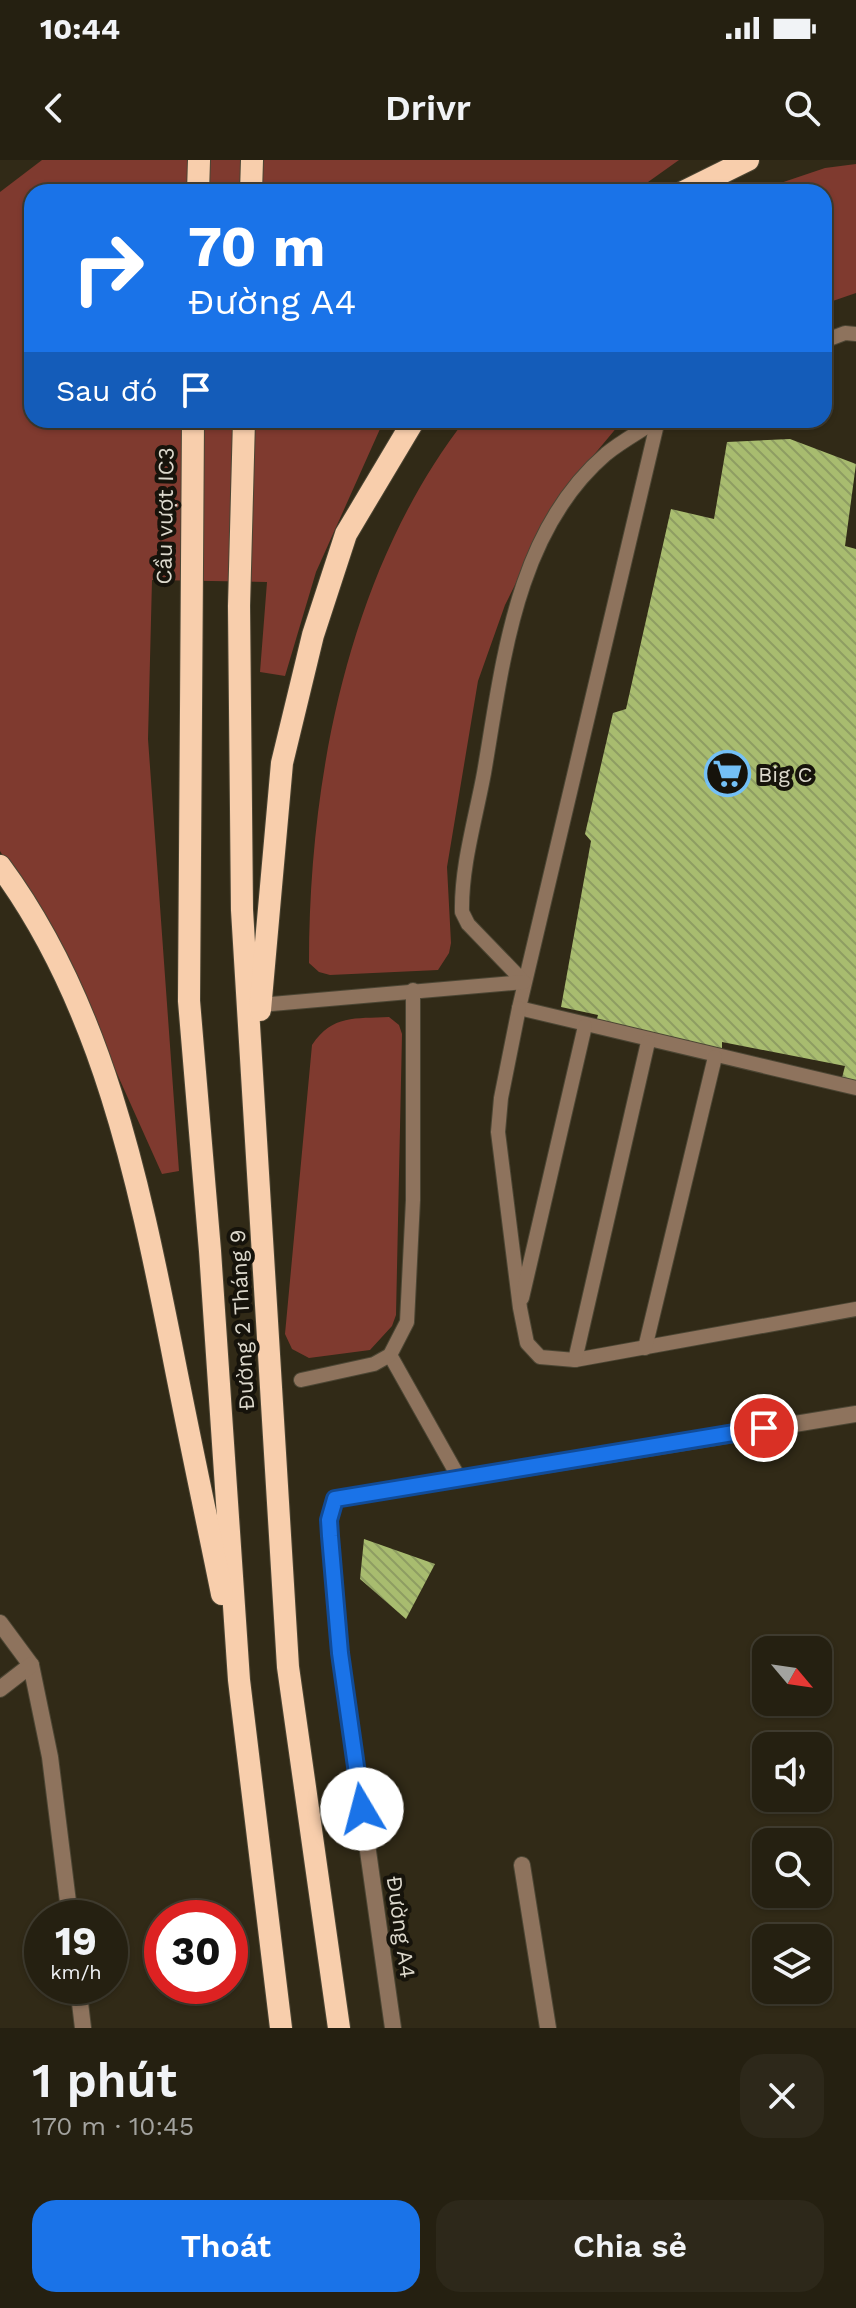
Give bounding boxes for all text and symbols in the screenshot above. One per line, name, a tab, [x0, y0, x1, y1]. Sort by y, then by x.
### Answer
text: 10:44	[40, 11, 120, 46]
icon: back	[32, 86, 76, 130]
icon: search	[780, 86, 824, 130]
text: Drivr	[385, 87, 471, 129]
text: 70 m	[188, 214, 325, 280]
icon: right	[56, 216, 160, 320]
text: Đường A4	[188, 281, 356, 323]
icon: arrive	[174, 368, 218, 412]
text: Sau đó	[56, 373, 158, 408]
street label: Cầu vượt IC3	[151, 447, 179, 585]
supermarket icon: Big C	[703, 750, 751, 798]
place label: Big C	[758, 762, 813, 787]
street label: Đường 2 Tháng 9	[225, 1229, 259, 1411]
pin	[730, 1394, 798, 1462]
icon: arrive	[742, 1406, 786, 1450]
north arrow	[752, 1636, 832, 1716]
map controls	[752, 1636, 832, 2004]
button: sound	[752, 1732, 832, 1812]
position arrow	[320, 1767, 404, 1851]
button: search	[752, 1828, 832, 1908]
street label: Đường A4	[381, 1874, 421, 1980]
speed limit sign: 30	[144, 1900, 248, 2004]
text: 19	[55, 1918, 97, 1965]
button: layers	[752, 1924, 832, 2004]
text: km/h	[50, 1960, 102, 1984]
text: 1 phút	[32, 2052, 177, 2109]
button: close	[740, 2054, 824, 2138]
text: 170 m · 10:45	[32, 2111, 194, 2141]
button: Thoát	[32, 2200, 420, 2292]
button: Chia sẻ	[436, 2200, 824, 2292]

